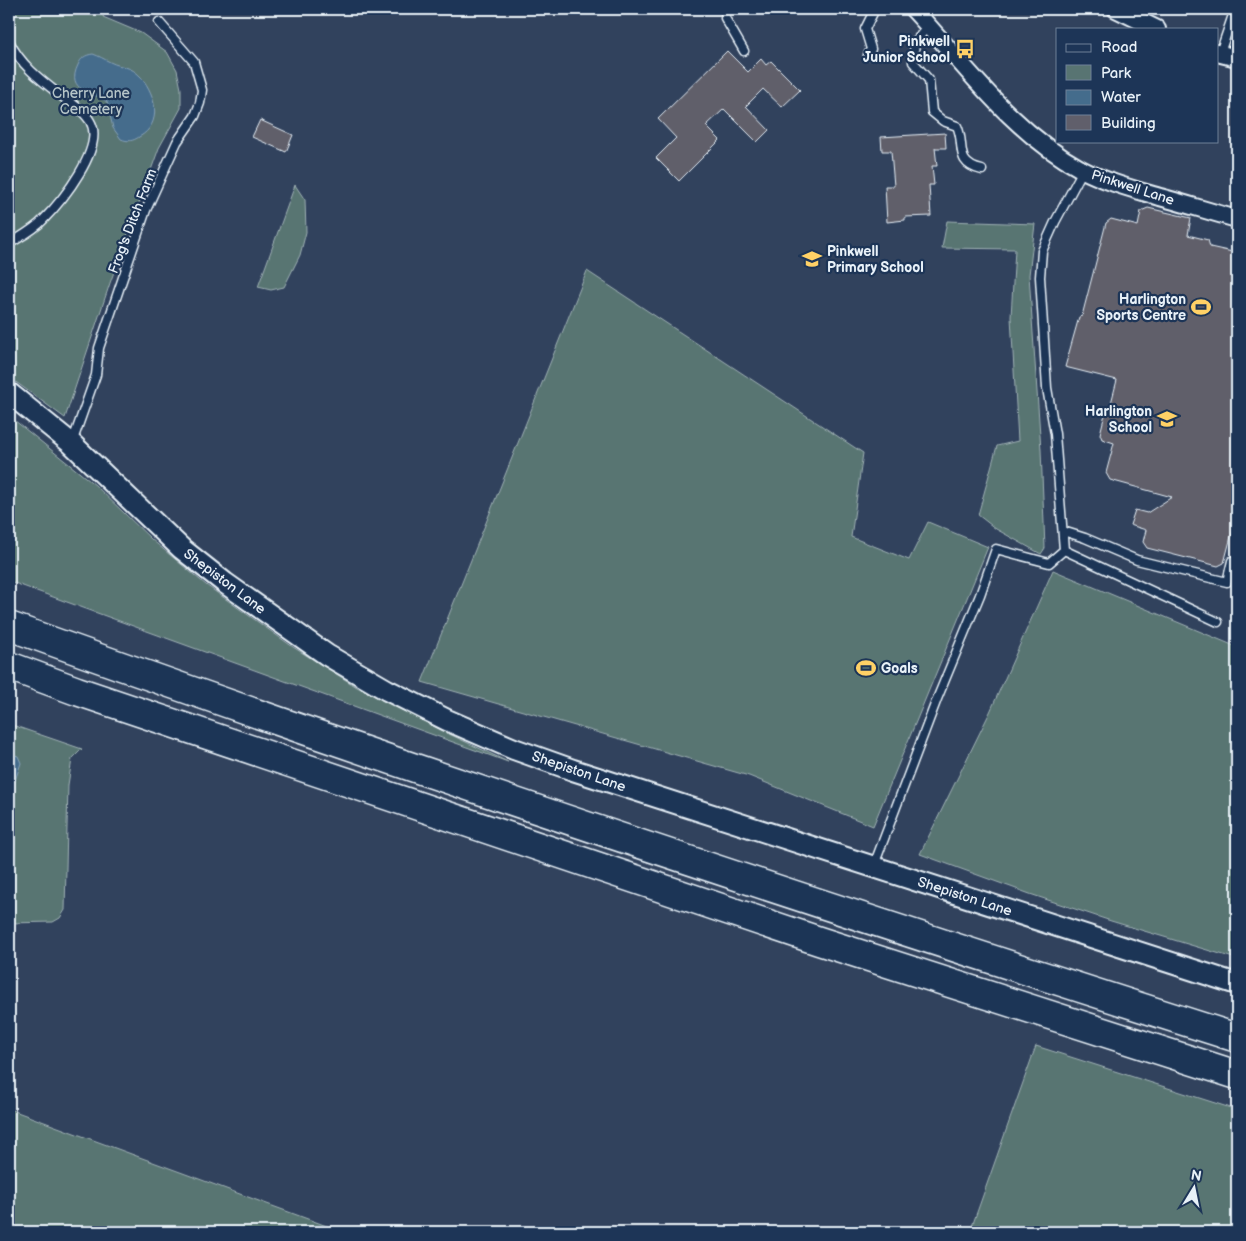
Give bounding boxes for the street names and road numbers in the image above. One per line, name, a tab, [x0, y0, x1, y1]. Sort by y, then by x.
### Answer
street label: Frog's Ditch Farm	[105, 166, 160, 276]
street label: Pinkwell Lane	[1089, 166, 1176, 209]
street label: Shepiston Lane	[180, 545, 269, 618]
street label: Shepiston Lane	[530, 747, 628, 795]
street label: Shepiston Lane	[916, 873, 1014, 920]

